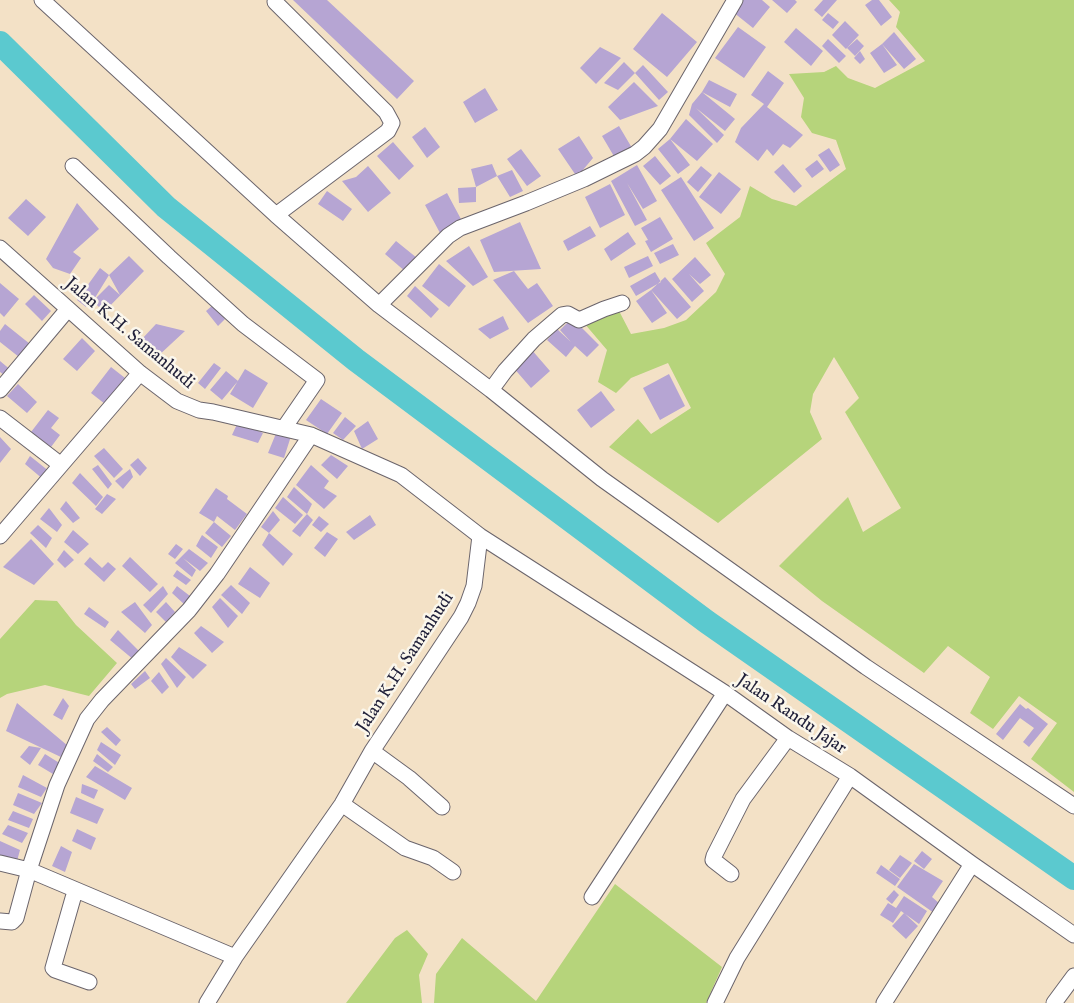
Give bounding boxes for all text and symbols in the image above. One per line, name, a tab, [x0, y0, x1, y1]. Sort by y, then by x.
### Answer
street label: Jalan K.H. Samanhudi	[60, 273, 198, 395]
street label: Jalan K.H. Samanhudi	[353, 589, 459, 737]
street label: Jalan Randu Jajar	[732, 670, 850, 760]

